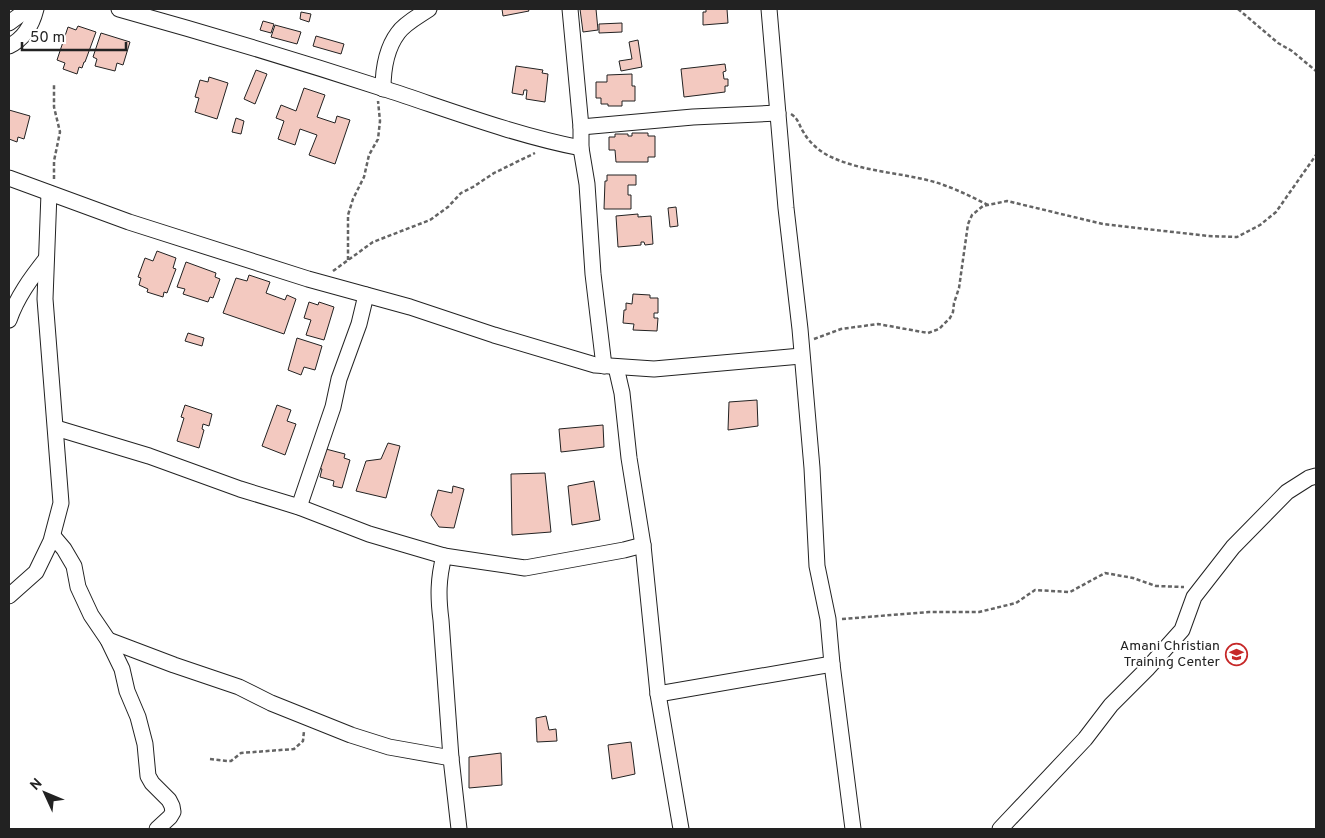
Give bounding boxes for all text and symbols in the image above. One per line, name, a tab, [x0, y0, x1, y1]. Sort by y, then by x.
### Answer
scale bar	[22, 20, 126, 52]
text: 50 m	[30, 29, 65, 48]
place label: Amani Christian Training Center	[1120, 638, 1221, 671]
school or university icon: Amani Christian Training Center	[1224, 642, 1248, 666]
north arrow	[20, 768, 70, 818]
text: N	[27, 775, 46, 795]

